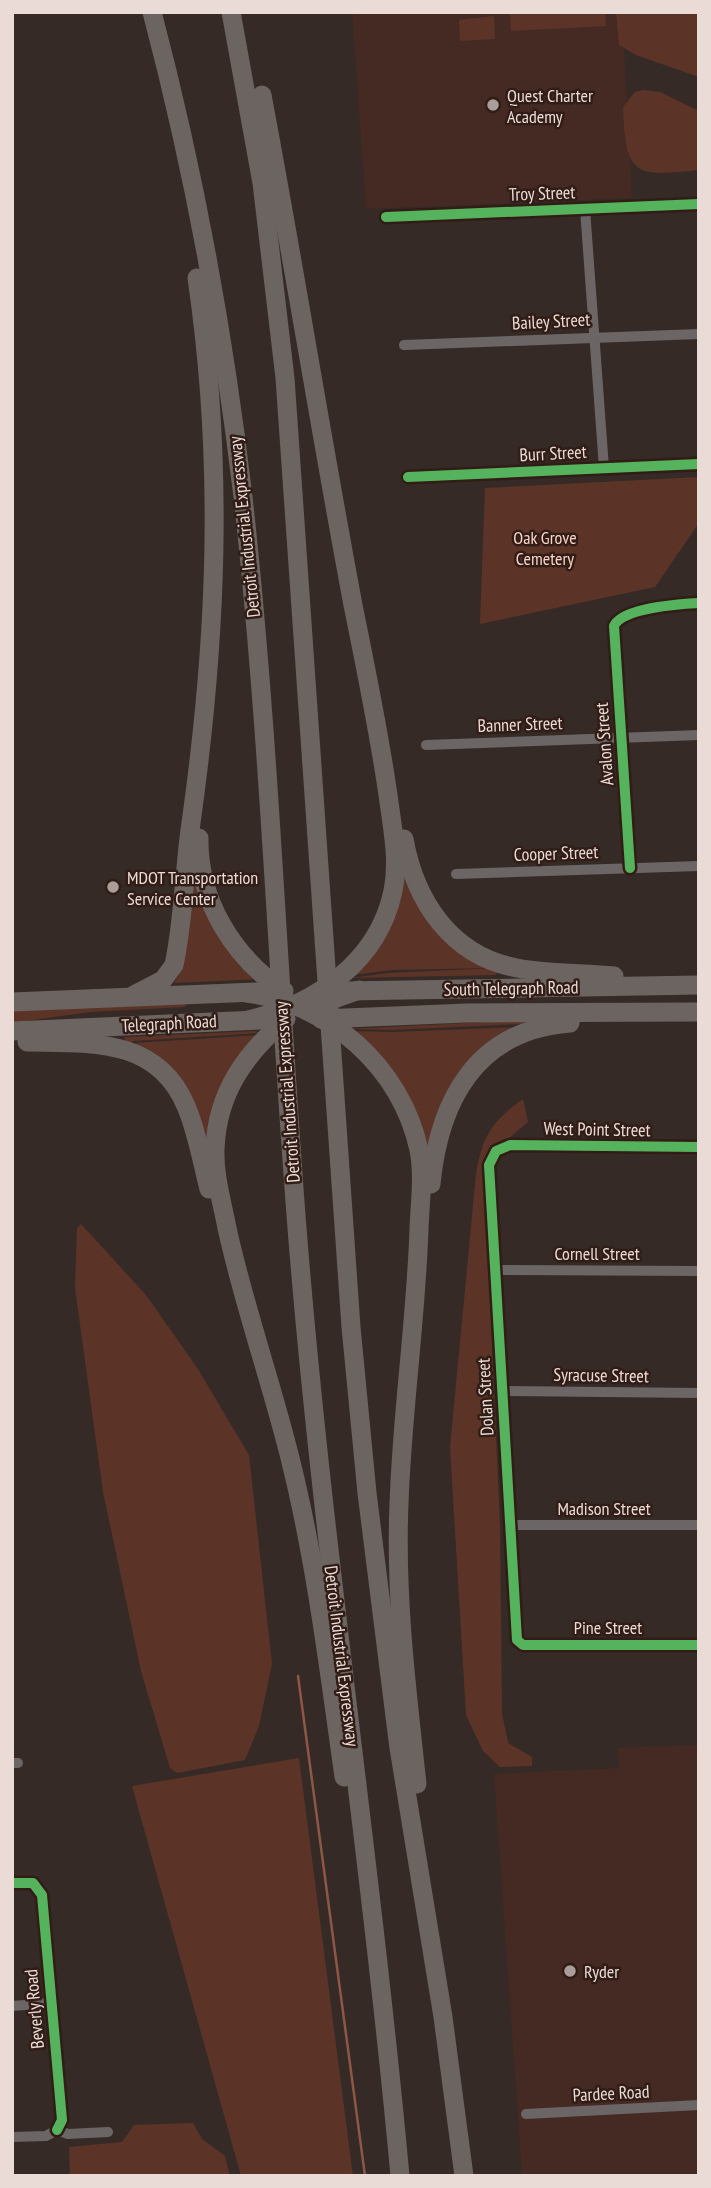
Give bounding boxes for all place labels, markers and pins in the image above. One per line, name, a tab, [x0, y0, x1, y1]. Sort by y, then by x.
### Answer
place label: Quest Charter Academy	[507, 84, 593, 128]
marker: Quest Charter Academy	[485, 97, 501, 113]
place label: MDOT Transportation Service Center	[127, 866, 258, 910]
marker: MDOT Transportation Service Center	[105, 879, 121, 895]
place label: Ryder	[584, 1960, 619, 1983]
marker: Ryder	[562, 1963, 578, 1979]

